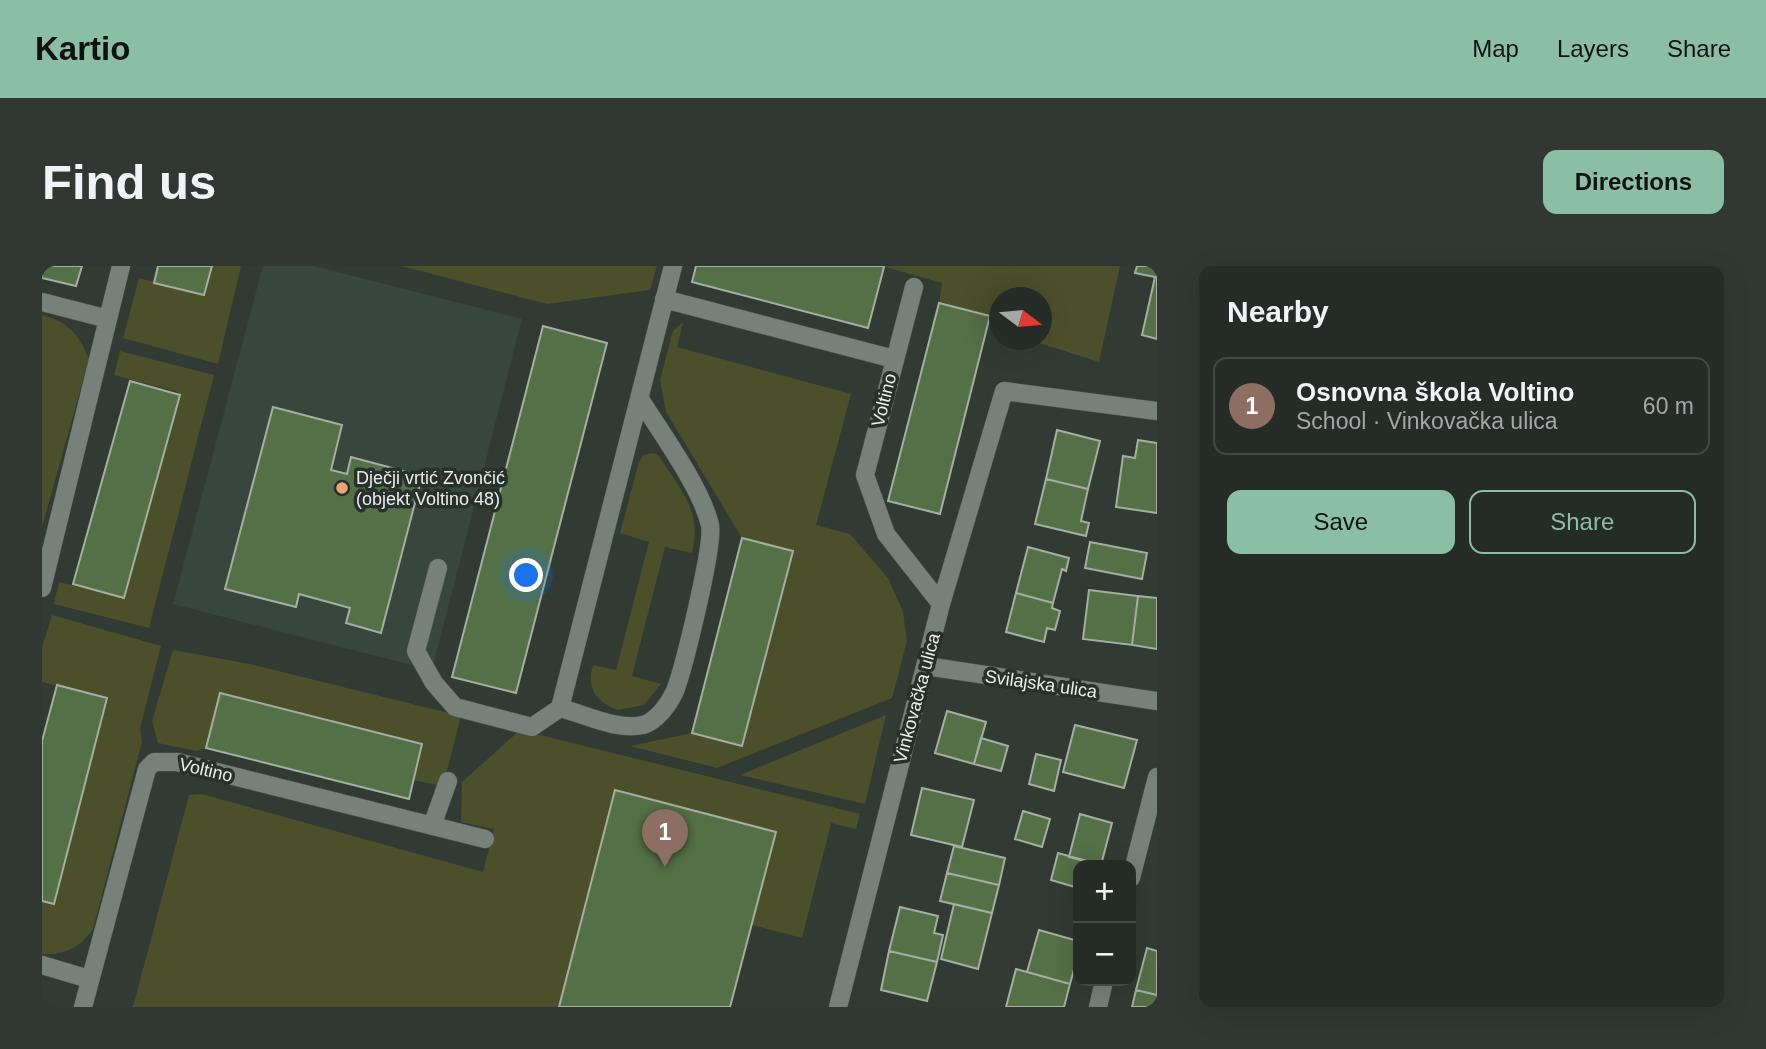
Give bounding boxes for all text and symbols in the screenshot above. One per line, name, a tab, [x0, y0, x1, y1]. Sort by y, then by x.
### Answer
text: Kartio	[35, 30, 130, 67]
text: Map	[1472, 35, 1519, 62]
text: Layers	[1557, 35, 1629, 62]
text: Share	[1667, 35, 1731, 62]
button: Directions	[1543, 150, 1724, 214]
text: Find us	[42, 155, 216, 209]
north arrow	[989, 287, 1052, 350]
text: Nearby	[1227, 295, 1329, 328]
street label: Voltino	[868, 371, 900, 429]
text: Osnovna škola Voltino	[1296, 377, 1574, 407]
text: 1	[1246, 393, 1258, 419]
text: 60 m	[1643, 393, 1694, 419]
text: School · Vinkovačka ulica	[1296, 408, 1558, 434]
place label: Dječji vrtić Zvončić (objekt Voltino 48)	[356, 468, 505, 509]
marker: Dječji vrtić Zvončić (objekt Voltino 48)	[334, 480, 350, 496]
button: Save	[1227, 490, 1455, 554]
button: Share	[1469, 490, 1696, 554]
your location	[509, 558, 543, 592]
street label: Vinkovačka ulica	[890, 630, 944, 765]
street label: Svilajska ulica	[984, 666, 1099, 702]
street label: Voltino	[177, 754, 235, 786]
pin: 1	[642, 809, 688, 867]
map controls	[1073, 860, 1136, 986]
button: +	[1073, 860, 1136, 923]
button: −	[1073, 923, 1136, 986]

